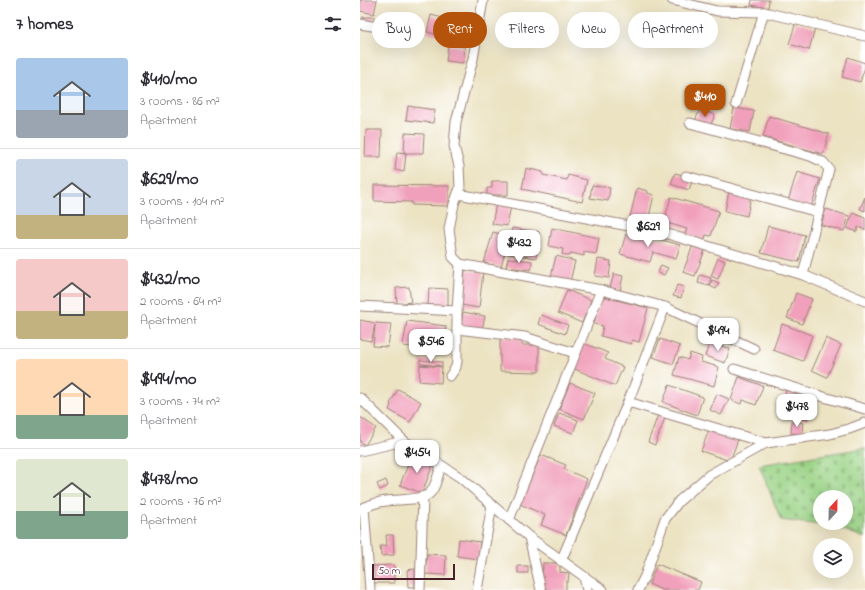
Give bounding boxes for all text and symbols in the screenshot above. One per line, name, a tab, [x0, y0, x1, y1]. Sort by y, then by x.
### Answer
text: 7 homes	[16, 12, 74, 37]
chip: Buy	[372, 12, 425, 48]
chip: Rent	[433, 12, 487, 48]
chip: Filters	[495, 12, 559, 48]
chip: New	[567, 12, 620, 48]
chip: Apartment	[628, 12, 718, 48]
icon: filters	[322, 13, 344, 35]
text: $410/mo	[140, 67, 197, 92]
icon: home	[48, 74, 96, 122]
pin: $410	[681, 84, 729, 118]
text: $410	[694, 87, 716, 106]
text: 3 rooms · 86 m²	[140, 92, 220, 111]
text: Apartment	[140, 111, 197, 130]
text: $629/mo	[140, 167, 199, 192]
icon: home	[48, 175, 96, 223]
text: 3 rooms · 104 m²	[140, 192, 224, 211]
text: Apartment	[140, 211, 197, 230]
pin: $629	[624, 214, 672, 248]
text: $629	[636, 217, 660, 236]
pin: $432	[495, 230, 543, 264]
text: $432	[506, 233, 532, 252]
text: $432/mo	[140, 267, 200, 292]
icon: home	[48, 275, 96, 323]
text: 2 rooms · 64 m²	[140, 292, 222, 311]
text: Apartment	[140, 311, 197, 330]
pin: $494	[694, 318, 742, 352]
text: $494	[707, 321, 729, 340]
pin: $546	[407, 329, 455, 363]
text: $546	[418, 332, 444, 351]
text: $494/mo	[140, 367, 197, 392]
icon: home	[48, 375, 96, 423]
text: 3 rooms · 74 m²	[140, 392, 220, 411]
pin: $478	[773, 394, 821, 428]
text: $478	[785, 397, 809, 416]
text: Apartment	[140, 411, 197, 430]
pin: $454	[393, 440, 441, 474]
text: $454	[404, 443, 430, 462]
text: $478/mo	[140, 467, 198, 492]
icon: home	[48, 475, 96, 523]
north arrow	[813, 490, 853, 530]
map controls	[813, 490, 853, 578]
text: 2 rooms · 76 m²	[140, 492, 222, 511]
text: Apartment	[140, 511, 197, 530]
button: layers	[813, 538, 853, 578]
scale bar	[372, 562, 455, 581]
text: 50 m	[378, 563, 400, 579]

